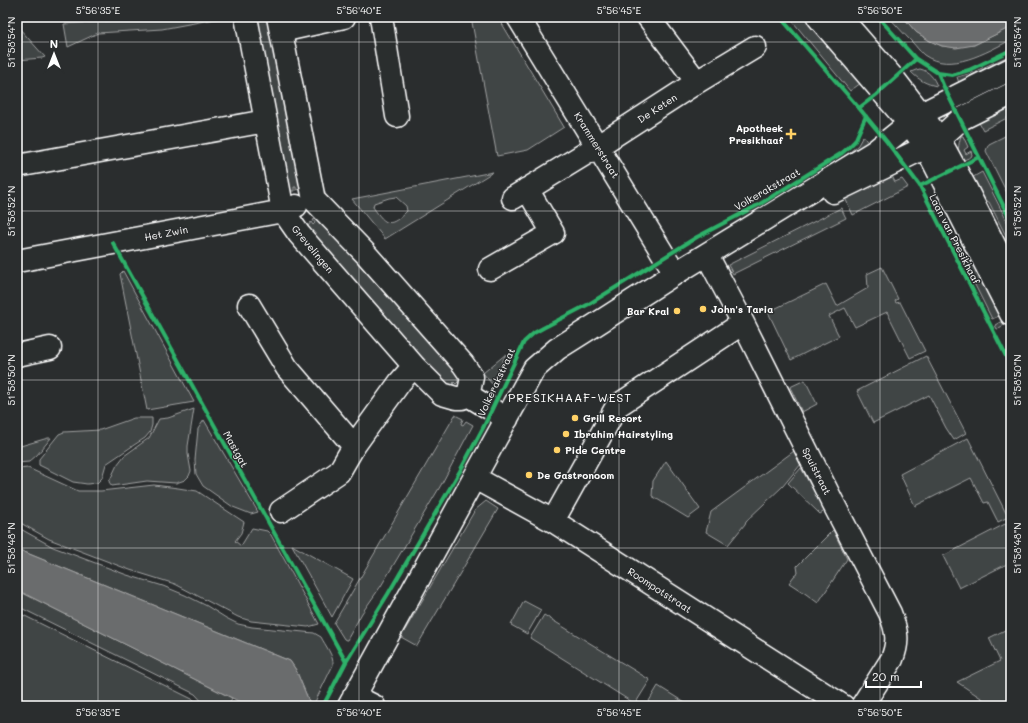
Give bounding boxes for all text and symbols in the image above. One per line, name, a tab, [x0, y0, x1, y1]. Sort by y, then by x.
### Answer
text: 5°56'35"E	[76, 3, 121, 17]
text: 5°56'40"E	[336, 3, 382, 17]
text: 5°56'45"E	[597, 3, 642, 17]
text: 5°56'50"E	[857, 3, 903, 17]
text: 51°58'54"N	[4, 17, 18, 67]
text: 51°58'54"N	[1010, 17, 1024, 67]
north arrow	[34, 34, 74, 74]
text: N	[50, 36, 58, 51]
street label: De Keten	[634, 90, 680, 126]
street label: Krammerstraat	[571, 109, 623, 181]
place label: Apotheek Presikhaaf	[729, 121, 784, 147]
marker: Apotheek Presikhaaf	[786, 129, 796, 139]
street label: Volkerakstraat	[731, 164, 803, 214]
text: 51°58'52"N	[4, 186, 18, 236]
text: 51°58'52"N	[1010, 186, 1024, 236]
street label: Laan van Presikhaaf	[926, 192, 984, 287]
street label: Het Zwin	[143, 222, 189, 244]
street label: Grevelingen	[289, 222, 337, 276]
place label: John's Taria	[711, 302, 773, 316]
place label: Bar Kral	[627, 304, 669, 318]
marker: John's Taria	[698, 304, 708, 314]
marker: Bar Kral	[672, 306, 682, 316]
street label: Volkerakstraat	[474, 345, 518, 419]
text: 51°58'50"N	[4, 354, 18, 406]
text: 51°58'50"N	[1010, 354, 1024, 406]
district label: PRESIKHAAF-WEST	[508, 389, 632, 405]
place label: Grill Resort	[583, 411, 642, 425]
marker: Grill Resort	[570, 413, 580, 423]
place label: Ibrahim Hairstyling	[574, 427, 673, 441]
street label: Mastgat	[220, 428, 252, 470]
marker: Ibrahim Hairstyling	[561, 429, 571, 439]
place label: Pide Centre	[565, 443, 626, 457]
marker: Pide Centre	[552, 445, 562, 455]
street label: Spuistraat	[799, 445, 835, 497]
place label: De Gastronoom	[537, 468, 614, 482]
marker: De Gastronoom	[524, 470, 534, 480]
text: 51°58'48"N	[4, 522, 18, 574]
text: 51°58'48"N	[1010, 522, 1024, 574]
street label: Roompotstraat	[625, 564, 695, 616]
scale bar	[866, 663, 921, 689]
text: 20 m	[872, 668, 900, 684]
text: 5°56'35"E	[76, 705, 121, 719]
text: 5°56'40"E	[336, 705, 382, 719]
text: 5°56'45"E	[597, 705, 642, 719]
text: 5°56'50"E	[857, 705, 903, 719]

